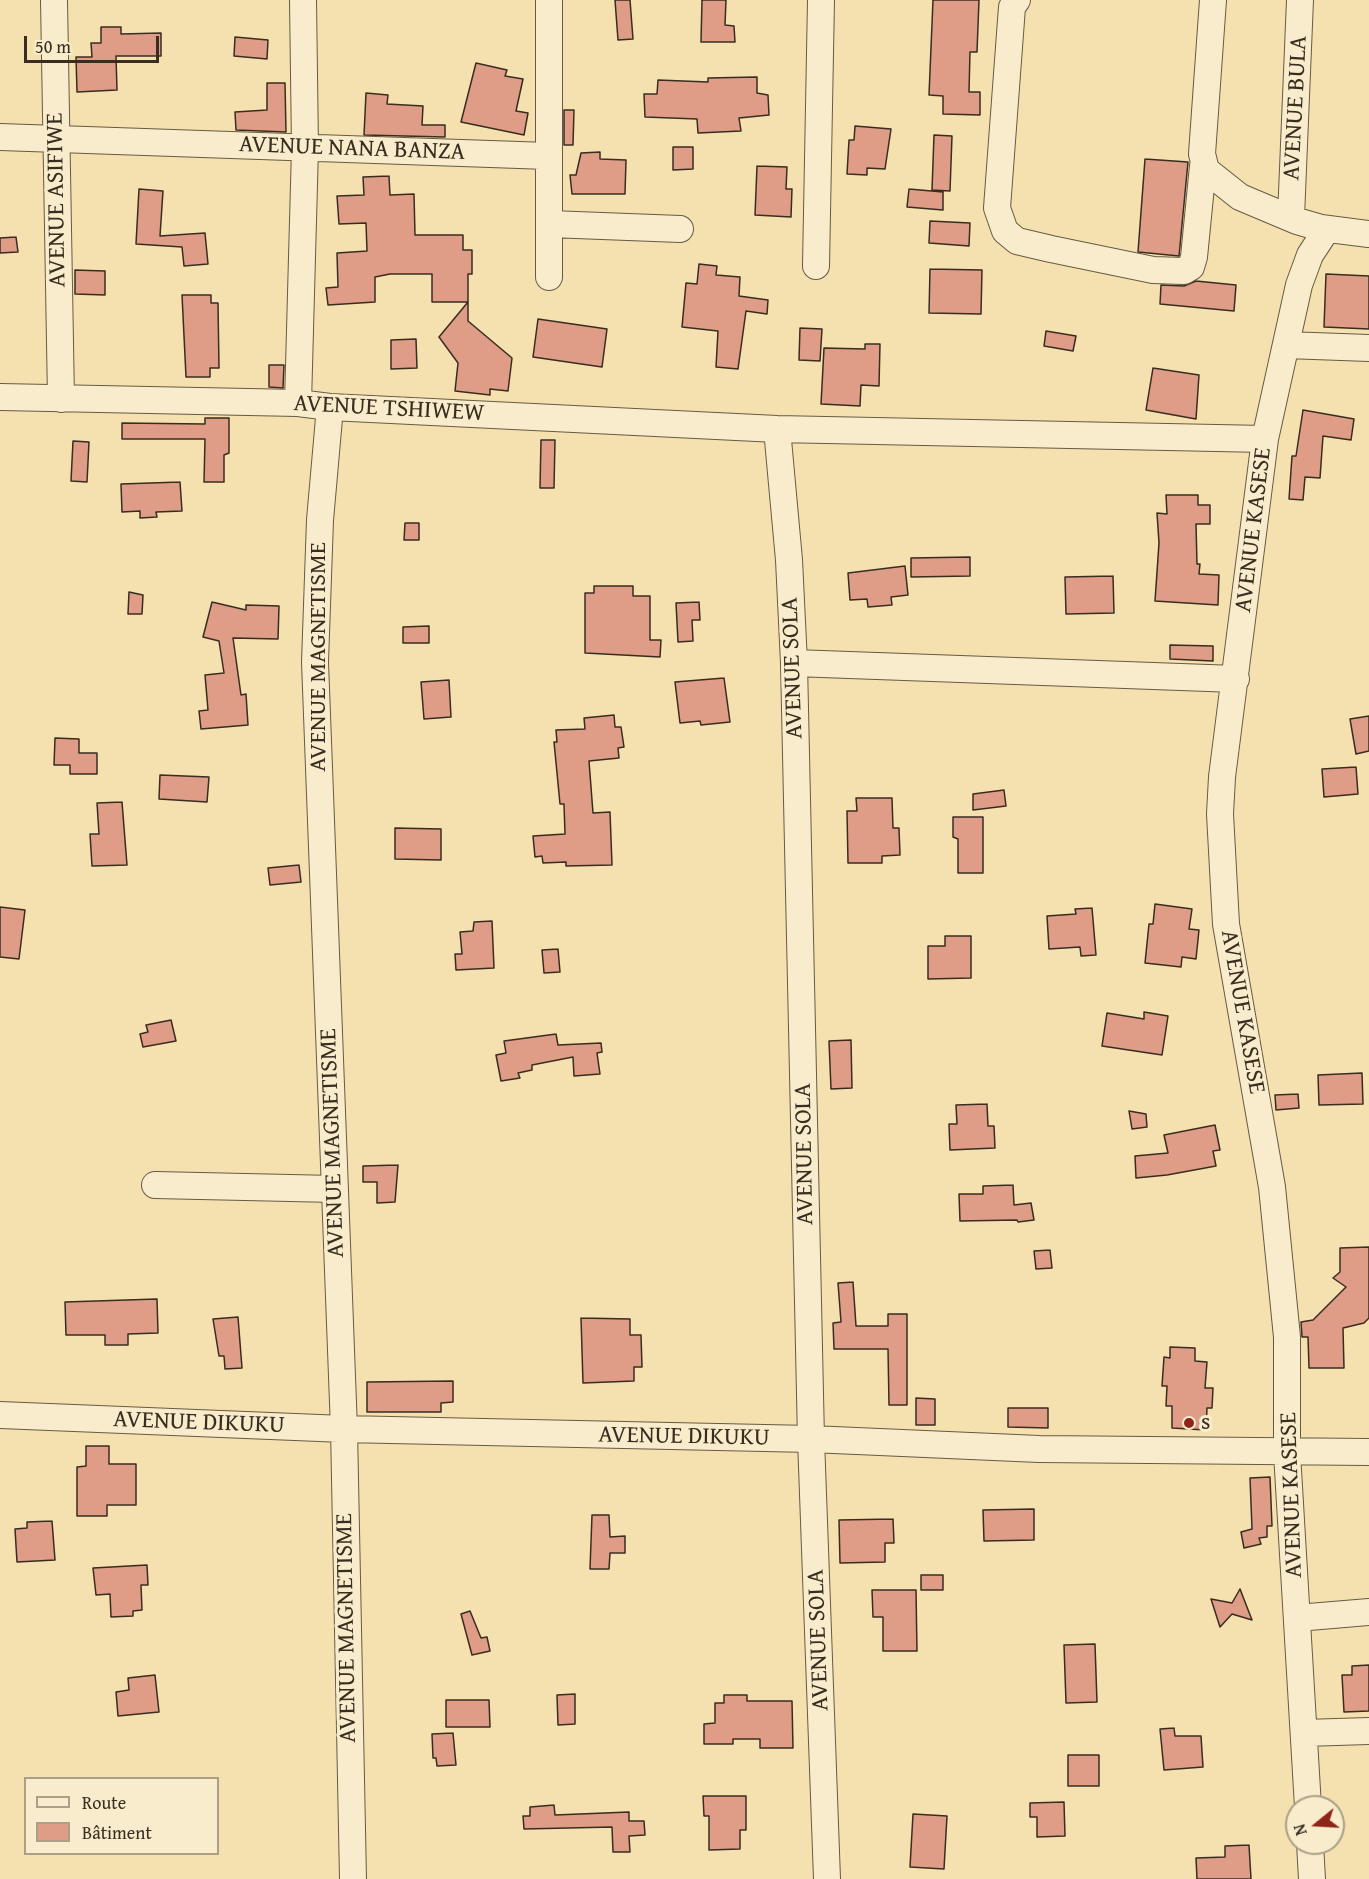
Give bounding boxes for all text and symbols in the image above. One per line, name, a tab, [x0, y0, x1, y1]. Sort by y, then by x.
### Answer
scale bar	[27, 24, 162, 62]
text: 50 m	[35, 33, 71, 60]
street label: AVENUE BULA	[1278, 35, 1314, 181]
street label: AVENUE ASIFIWE	[41, 112, 73, 288]
street label: AVENUE NANA BANZA	[238, 131, 466, 167]
street label: AVENUE TSHIWEW	[293, 390, 485, 428]
street label: AVENUE KASESE	[1230, 446, 1278, 614]
street label: AVENUE MAGNETISME	[305, 542, 333, 772]
street label: AVENUE SOLA	[776, 597, 810, 739]
street label: AVENUE KASESE	[1213, 928, 1271, 1096]
street label: AVENUE MAGNETISME	[315, 1028, 351, 1258]
street label: AVENUE SOLA	[789, 1083, 821, 1225]
street label: AVENUE DIKUKU	[113, 1406, 285, 1440]
place label: s	[1201, 1409, 1211, 1437]
street label: AVENUE KASESE	[1275, 1412, 1309, 1578]
marker: s	[1182, 1416, 1196, 1430]
street label: AVENUE DIKUKU	[598, 1421, 770, 1453]
street label: AVENUE MAGNETISME	[331, 1513, 363, 1743]
street label: AVENUE SOLA	[802, 1569, 836, 1711]
legend	[24, 1777, 219, 1855]
text: Route	[82, 1789, 126, 1816]
north arrow	[1285, 1795, 1345, 1855]
text: Bâtiment	[82, 1819, 152, 1846]
text: N	[1287, 1821, 1313, 1839]

